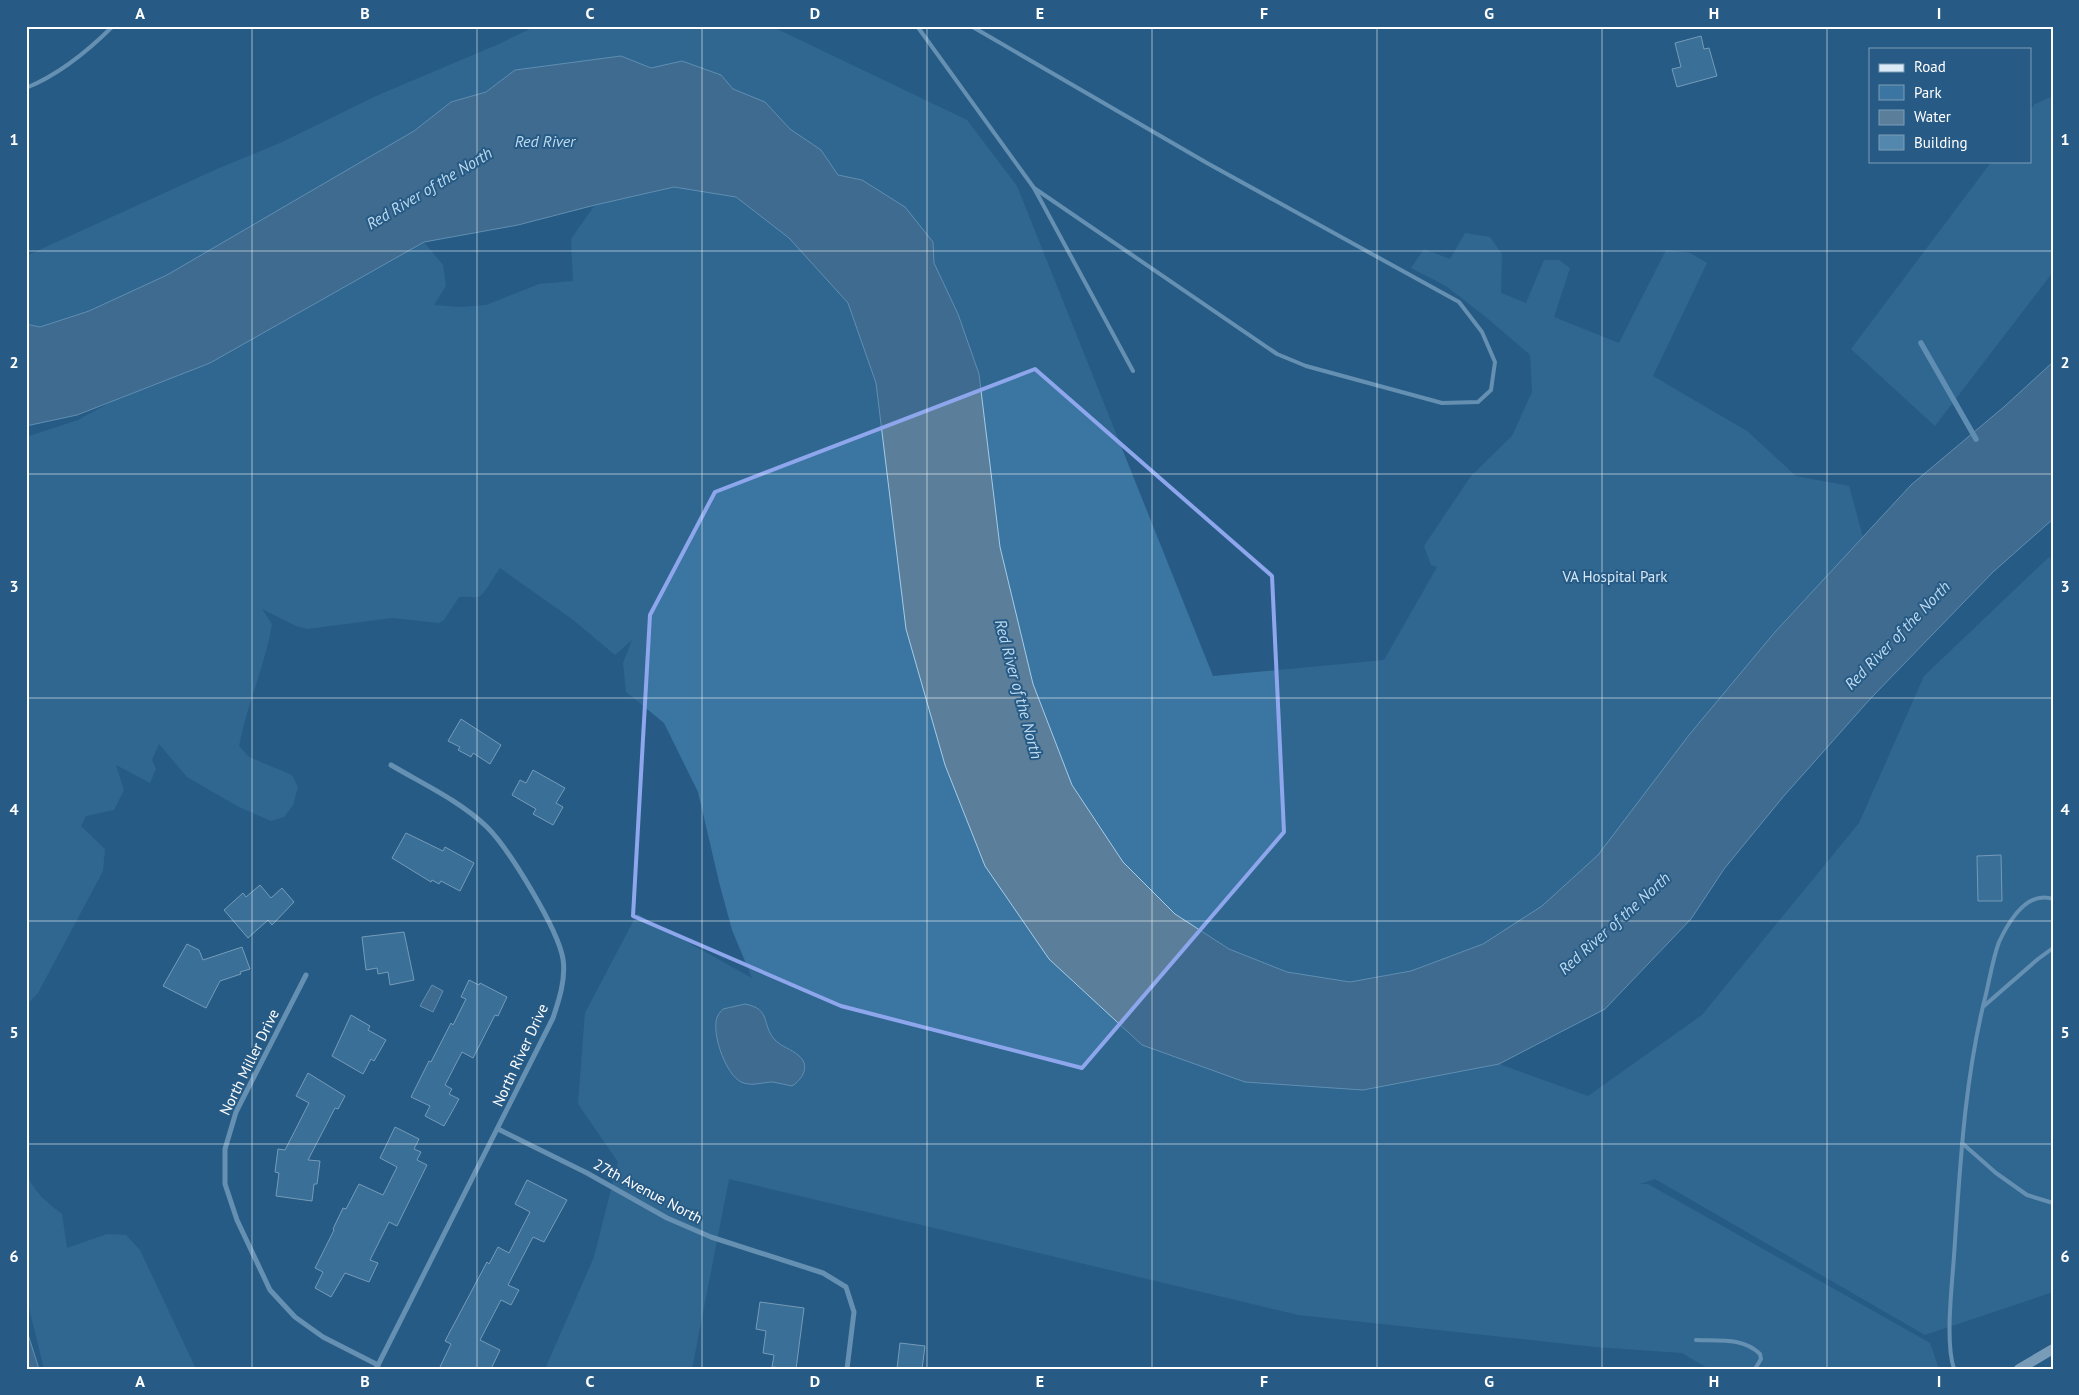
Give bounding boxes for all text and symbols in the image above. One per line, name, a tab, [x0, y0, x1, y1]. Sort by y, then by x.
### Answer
text: A	[135, 3, 145, 23]
text: B	[360, 3, 370, 23]
text: C	[586, 3, 595, 23]
text: D	[810, 3, 820, 23]
text: E	[1036, 3, 1044, 23]
text: F	[1260, 3, 1268, 23]
text: G	[1484, 3, 1494, 23]
text: H	[1709, 3, 1719, 23]
text: I	[1937, 3, 1941, 23]
legend	[1869, 48, 2032, 162]
text: Road	[1914, 57, 1946, 76]
text: Park	[1914, 83, 1942, 102]
text: Water	[1914, 107, 1951, 126]
text: 1	[9, 129, 19, 149]
text: 1	[2060, 129, 2070, 149]
water label: Red River	[515, 131, 577, 151]
text: Building	[1914, 133, 1968, 152]
water label: Red River of the North	[362, 142, 496, 234]
text: 2	[9, 352, 19, 372]
text: 2	[2060, 352, 2070, 372]
park label: VA Hospital Park	[1561, 567, 1668, 586]
text: 3	[9, 576, 19, 596]
water label: Red River of the North	[1840, 576, 1954, 694]
text: 3	[2060, 576, 2070, 596]
water label: Red River of the North	[991, 617, 1047, 761]
text: 4	[9, 799, 19, 819]
text: 4	[2060, 799, 2070, 819]
water label: Red River of the North	[1554, 868, 1674, 978]
street label: North River Drive	[488, 1001, 552, 1109]
street label: North Miller Drive	[215, 1006, 283, 1118]
text: 5	[9, 1022, 19, 1042]
text: 5	[2060, 1022, 2070, 1042]
street label: 27th Avenue North	[590, 1154, 706, 1228]
text: 6	[9, 1246, 19, 1266]
text: 6	[2060, 1246, 2070, 1266]
text: A	[135, 1371, 145, 1391]
text: B	[360, 1371, 370, 1391]
text: C	[586, 1371, 595, 1391]
text: D	[810, 1371, 820, 1391]
text: E	[1036, 1371, 1044, 1391]
text: F	[1260, 1371, 1268, 1391]
text: G	[1484, 1371, 1494, 1391]
text: H	[1709, 1371, 1719, 1391]
text: I	[1937, 1371, 1941, 1391]

